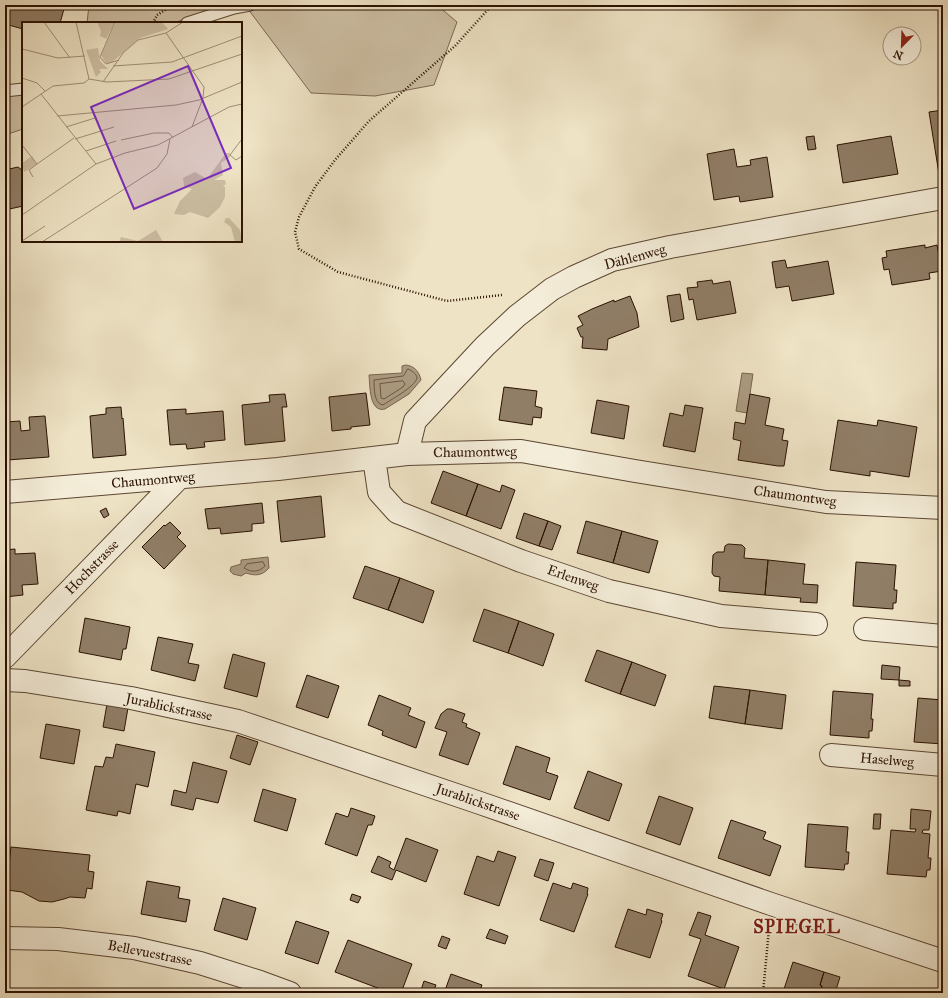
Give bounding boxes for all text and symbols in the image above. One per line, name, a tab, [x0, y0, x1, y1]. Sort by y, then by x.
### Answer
inset map	[22, 22, 242, 242]
north arrow	[882, 26, 922, 66]
text: N	[891, 47, 905, 63]
street label: Dählenweg	[602, 240, 668, 273]
street label: Chaumontweg	[433, 443, 517, 461]
street label: Chaumontweg	[111, 468, 196, 492]
street label: Chaumontweg	[752, 482, 838, 510]
street label: Hochstrasse	[62, 536, 123, 598]
street label: Erlenweg	[545, 561, 602, 595]
street label: Jurablickstrasse	[122, 689, 214, 725]
street label: Haselweg	[859, 749, 915, 771]
street label: Jurablickstrasse	[431, 779, 523, 825]
district label: SPIEGEL	[753, 916, 841, 938]
street label: Bellevuestrasse	[106, 936, 194, 970]

